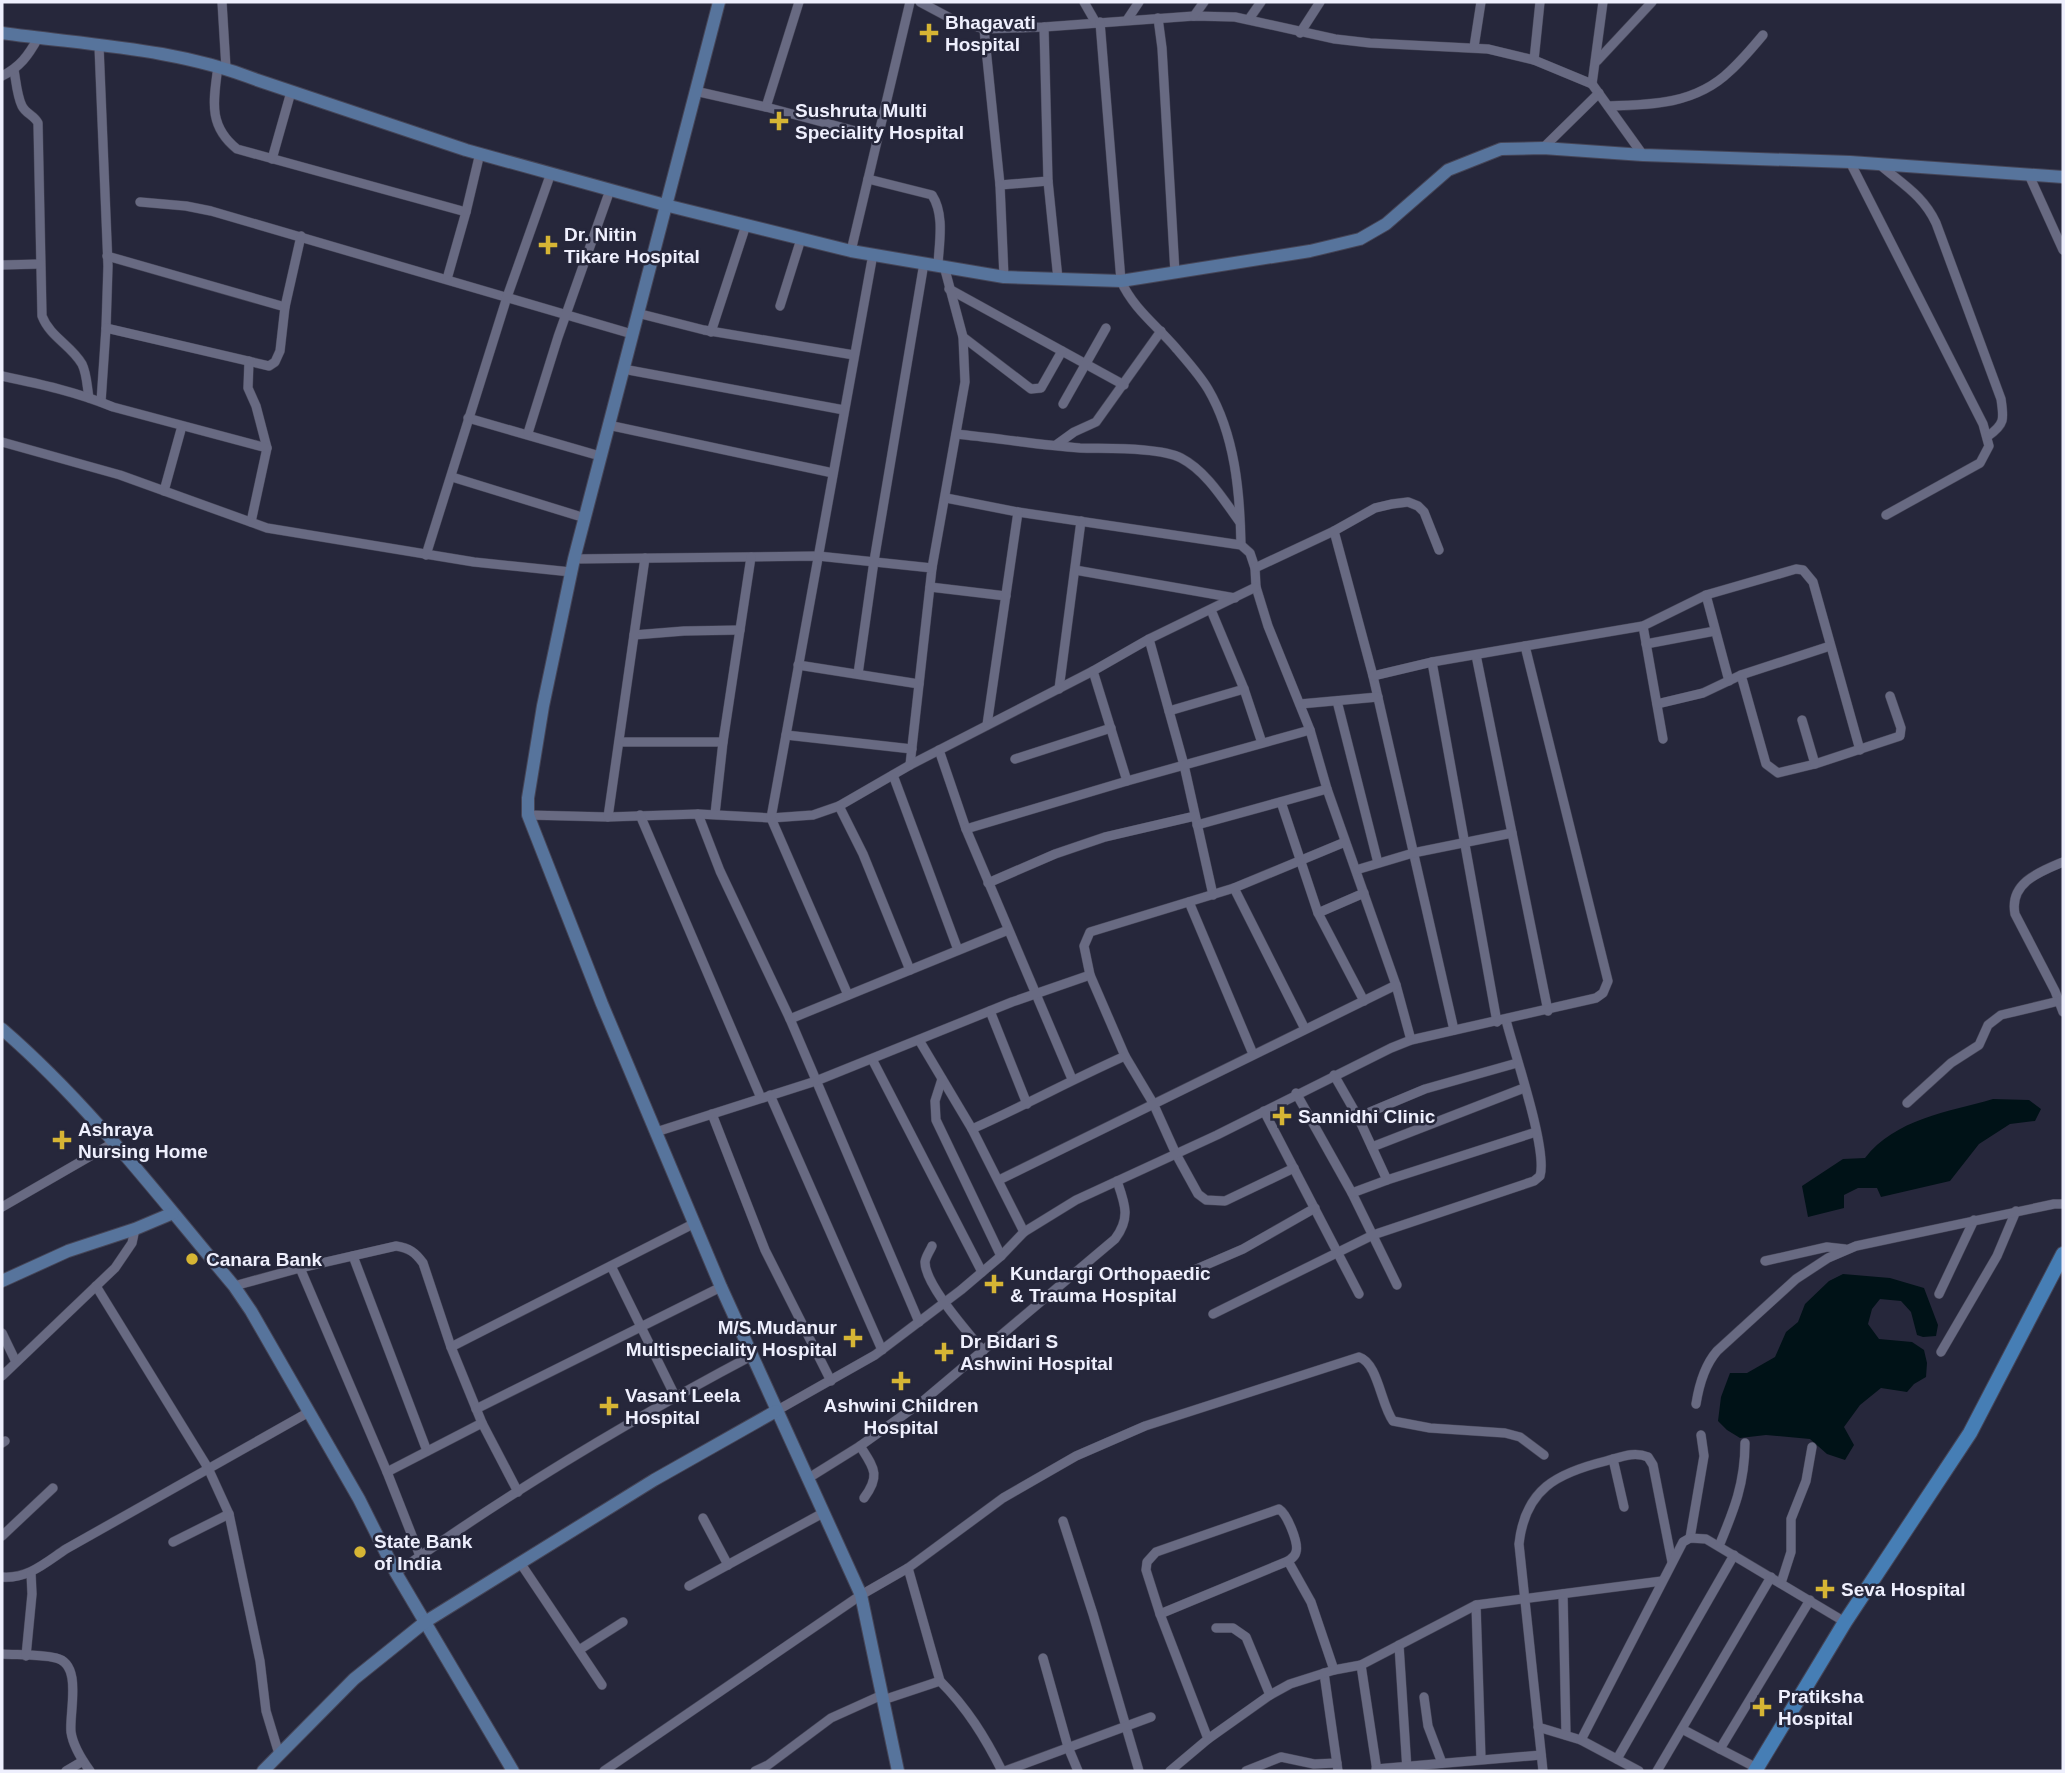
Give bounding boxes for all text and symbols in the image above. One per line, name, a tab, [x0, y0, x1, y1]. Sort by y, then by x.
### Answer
place label: Bhagavati Hospital	[945, 12, 1036, 55]
marker: Bhagavati Hospital	[919, 23, 939, 43]
place label: Sushruta Multi Speciality Hospital	[795, 100, 964, 143]
marker: Sushruta Multi Speciality Hospital	[769, 111, 789, 131]
place label: Dr. Nitin Tikare Hospital	[564, 224, 700, 267]
marker: Dr. Nitin Tikare Hospital	[538, 235, 558, 255]
marker: Sannidhi Clinic	[1272, 1106, 1292, 1126]
place label: Sannidhi Clinic	[1298, 1106, 1436, 1127]
place label: Ashraya Nursing Home	[78, 1119, 208, 1162]
marker: Ashraya Nursing Home	[52, 1130, 72, 1150]
place label: Canara Bank	[206, 1249, 323, 1270]
marker: Canara Bank	[184, 1251, 200, 1267]
place label: Kundargi Orthopaedic & Trauma Hospital	[1010, 1263, 1211, 1306]
marker: Kundargi Orthopaedic & Trauma Hospital	[984, 1274, 1004, 1294]
place label: M/S.Mudanur Multispeciality Hospital	[626, 1317, 838, 1360]
marker: M/S.Mudanur Multispeciality Hospital	[843, 1328, 863, 1348]
place label: Dr Bidari S Ashwini Hospital	[960, 1331, 1113, 1374]
marker: Dr Bidari S Ashwini Hospital	[934, 1342, 954, 1362]
marker: Ashwini Children Hospital	[891, 1371, 911, 1391]
place label: Vasant Leela Hospital	[625, 1385, 741, 1428]
place label: Ashwini Children Hospital	[823, 1395, 979, 1438]
marker: Vasant Leela Hospital	[599, 1396, 619, 1416]
place label: State Bank of India	[374, 1531, 473, 1574]
marker: State Bank of India	[352, 1544, 368, 1560]
marker: Seva Hospital	[1815, 1579, 1835, 1599]
place label: Seva Hospital	[1841, 1579, 1966, 1600]
place label: Pratiksha Hospital	[1778, 1686, 1864, 1729]
marker: Pratiksha Hospital	[1752, 1697, 1772, 1717]

